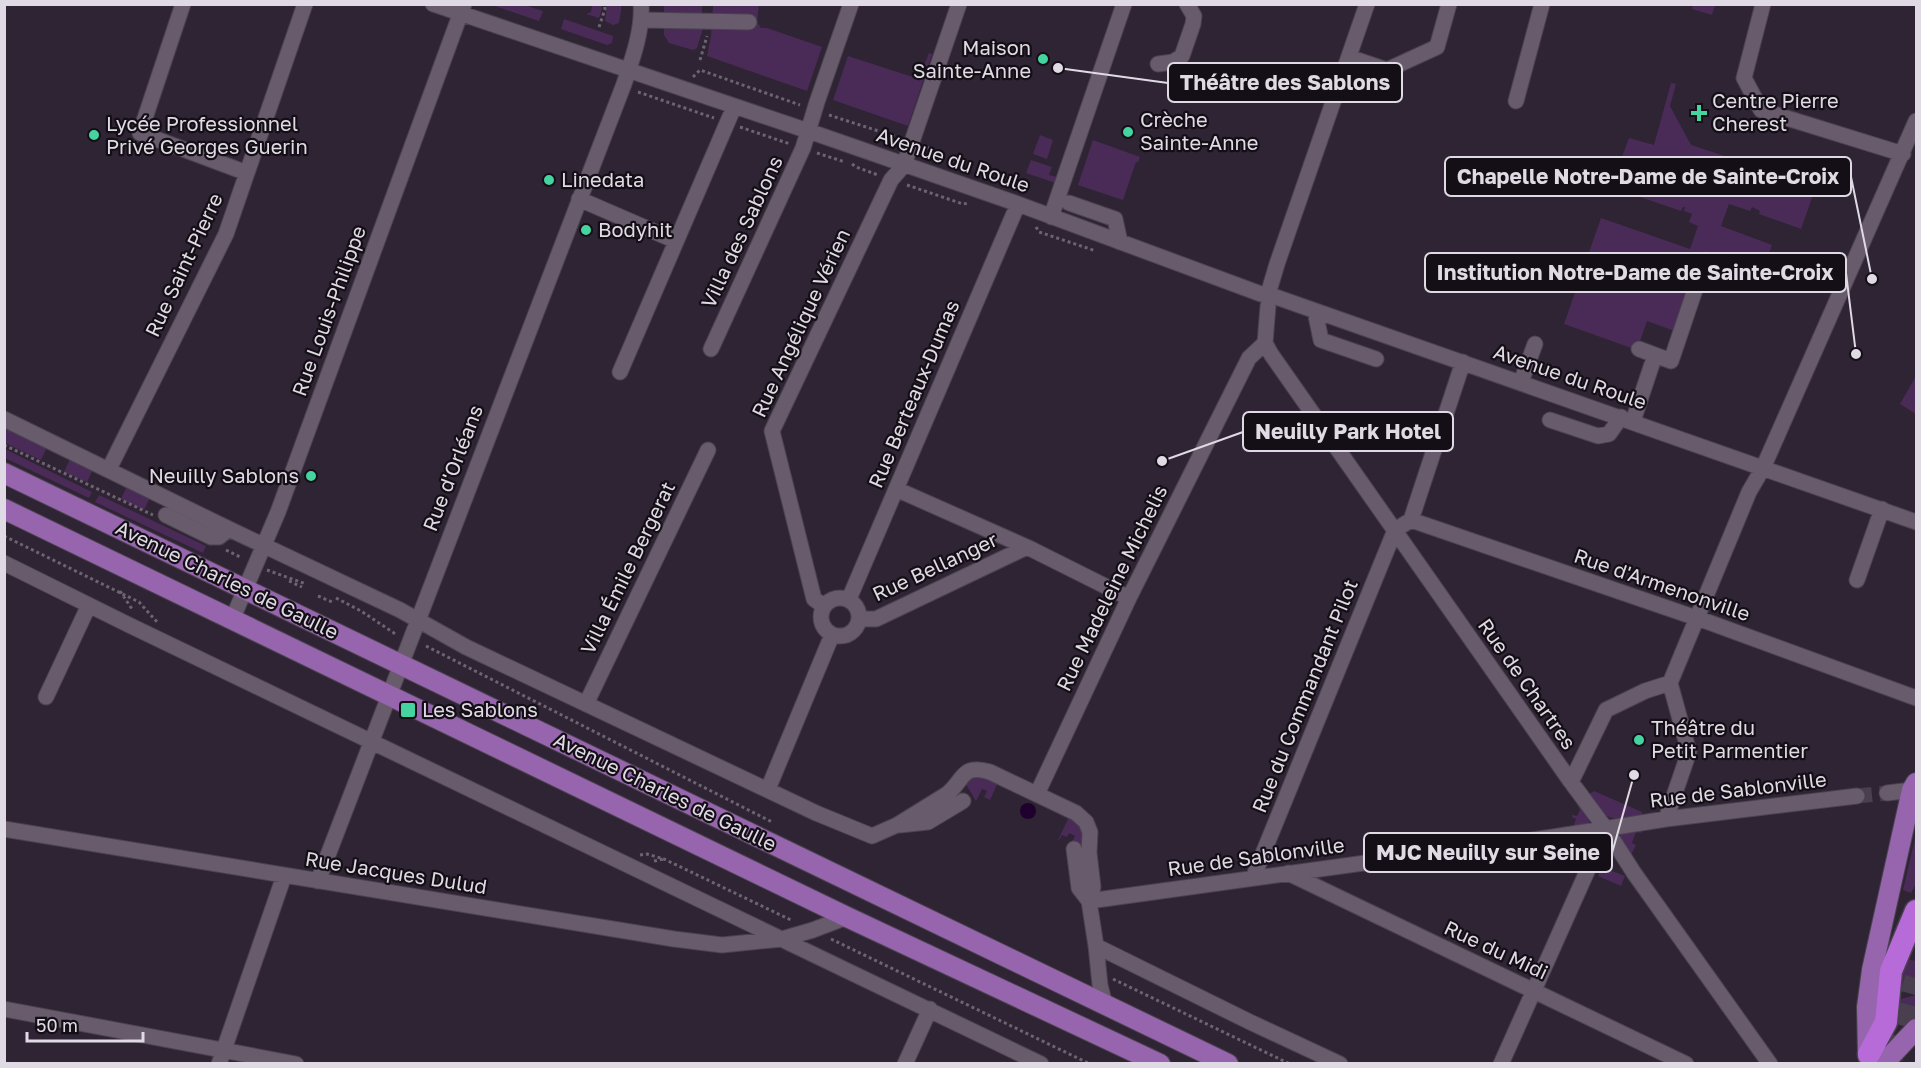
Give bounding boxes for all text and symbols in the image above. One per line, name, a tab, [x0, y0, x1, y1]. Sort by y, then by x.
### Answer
place label: Maison Sainte-Anne	[913, 35, 1031, 82]
marker: Maison Sainte-Anne	[1036, 52, 1050, 66]
callout: Théâtre des Sablons	[1168, 63, 1402, 102]
text: Théâtre des Sablons	[1180, 69, 1390, 95]
place label: Centre Pierre Cherest	[1712, 88, 1839, 135]
marker: Centre Pierre Cherest	[1690, 104, 1708, 122]
place label: Crèche Sainte-Anne	[1140, 107, 1258, 154]
place label: Lycée Professionnel Privé Georges Guerin	[106, 111, 308, 158]
street label: Avenue du Roule	[874, 122, 1033, 196]
marker: Crèche Sainte-Anne	[1121, 125, 1135, 139]
marker: Lycée Professionnel Privé Georges Guerin	[87, 128, 101, 142]
street label: Villa des Sablons	[695, 152, 787, 311]
callout: Chapelle Notre-Dame de Sainte-Croix	[1445, 157, 1851, 196]
text: Chapelle Notre-Dame de Sainte-Croix	[1457, 163, 1839, 189]
place label: Linedata	[561, 167, 644, 191]
marker: Linedata	[542, 173, 556, 187]
street label: Rue Saint-Pierre	[139, 189, 227, 340]
place label: Bodyhit	[598, 217, 673, 241]
street label: Rue Louis-Philippe	[286, 222, 370, 399]
marker: Bodyhit	[579, 223, 593, 237]
street label: Rue Angélique Vérien	[746, 225, 854, 421]
callout: Institution Notre-Dame de Sainte-Croix	[1425, 253, 1846, 292]
text: Institution Notre-Dame de Sainte-Croix	[1437, 259, 1833, 285]
street label: Rue Berteaux-Dumas	[863, 296, 964, 491]
street label: Avenue du Roule	[1491, 339, 1650, 413]
street label: Rue d'Orléans	[417, 401, 487, 534]
callout: Neuilly Park Hotel	[1243, 412, 1453, 451]
text: Neuilly Park Hotel	[1255, 418, 1441, 444]
place label: Neuilly Sablons	[149, 463, 299, 487]
marker: Neuilly Sablons	[304, 469, 318, 483]
street label: Villa Émile Bergerat	[575, 477, 679, 658]
street label: Rue Madeleine Michelis	[1051, 481, 1171, 694]
street label: Avenue Charles de Gaulle	[112, 515, 343, 644]
street label: Rue Bellanger	[868, 527, 1001, 605]
street label: Rue d'Armenonville	[1571, 543, 1753, 625]
street label: Rue du Commandant Pilot	[1246, 576, 1362, 816]
street label: Rue de Chartres	[1474, 613, 1582, 753]
place label: Les Sablons	[422, 697, 538, 721]
marker: Les Sablons	[399, 701, 417, 719]
place label: Théâtre du Petit Parmentier	[1651, 715, 1808, 762]
street label: Avenue Charles de Gaulle	[550, 727, 781, 856]
marker: Théâtre du Petit Parmentier	[1632, 733, 1646, 747]
street label: Rue de Sablonville	[1648, 766, 1828, 812]
street label: Rue de Sablonville	[1166, 832, 1346, 880]
callout: MJC Neuilly sur Seine	[1364, 833, 1612, 872]
text: MJC Neuilly sur Seine	[1376, 839, 1600, 865]
street label: Rue Jacques Dulud	[304, 846, 489, 898]
street label: Rue du Midi	[1441, 915, 1552, 984]
scale bar	[27, 1005, 142, 1043]
text: 50 m	[36, 1014, 78, 1036]

